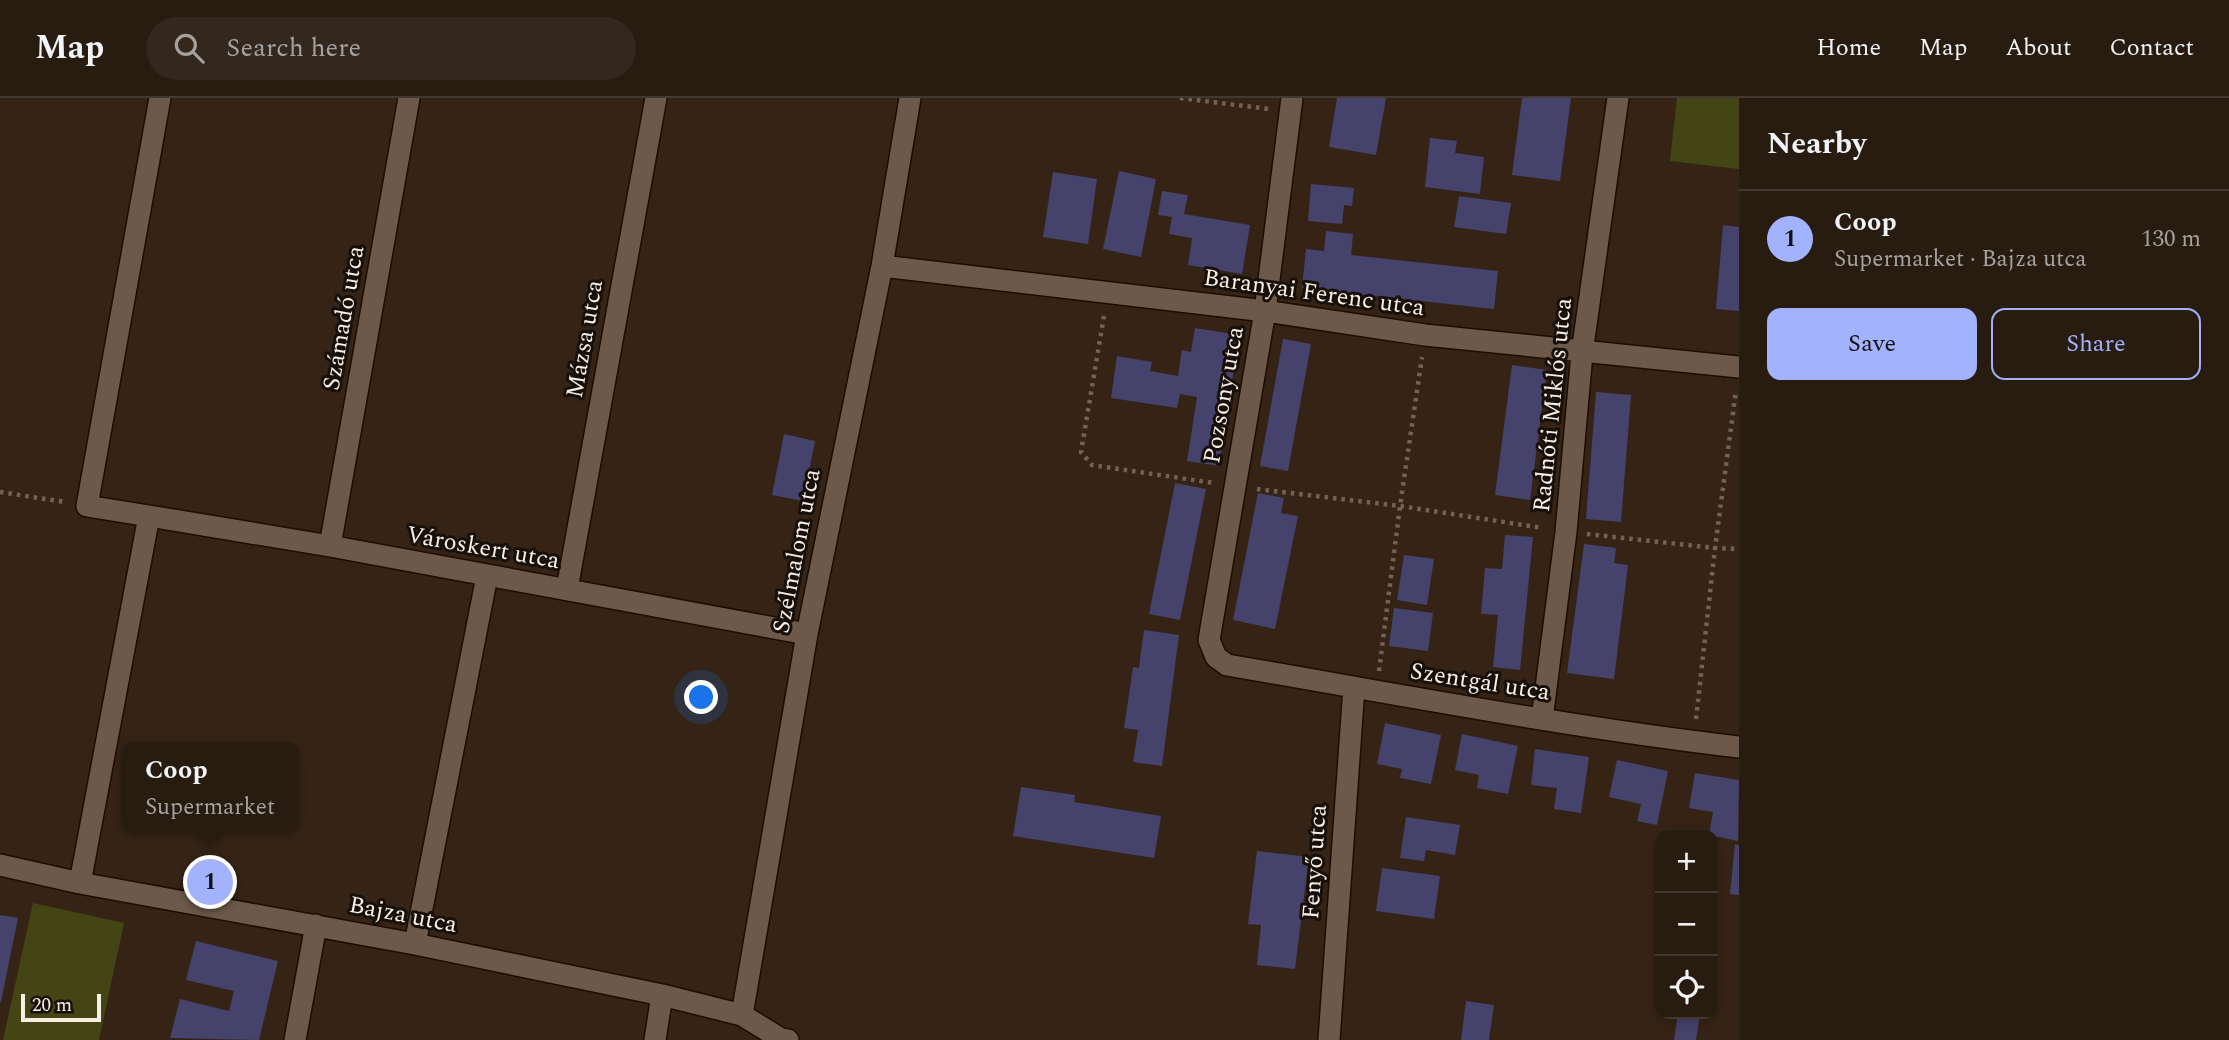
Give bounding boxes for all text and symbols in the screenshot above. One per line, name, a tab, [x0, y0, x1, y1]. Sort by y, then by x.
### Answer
search box	[146, 17, 636, 80]
text: Map	[35, 23, 104, 73]
text: Search here	[226, 28, 361, 68]
icon: search	[170, 29, 208, 67]
text: Home	[1816, 30, 1881, 66]
text: Map	[1919, 30, 1967, 66]
text: About	[2005, 30, 2071, 66]
text: Contact	[2109, 30, 2194, 66]
text: Nearby	[1767, 121, 1866, 167]
text: Coop	[1834, 202, 1897, 242]
text: 1	[1784, 222, 1796, 257]
text: 130 m	[2141, 222, 2201, 257]
text: Supermarket · Bajza utca	[1834, 242, 2086, 277]
street label: Számadó utca	[314, 243, 374, 393]
street label: Baranyai Ferenc utca	[1201, 260, 1427, 326]
street label: Mázsa utca	[557, 277, 613, 401]
street label: Radnóti Miklós utca	[1524, 296, 1582, 514]
button: Save	[1767, 308, 1977, 380]
button: Share	[1991, 308, 2201, 380]
street label: Pozsony utca	[1194, 323, 1254, 467]
street label: Szélmalom utca	[763, 465, 831, 636]
street label: Városkert utca	[404, 517, 563, 579]
street label: Szentgál utca	[1407, 653, 1553, 711]
your location	[684, 680, 718, 714]
popup	[121, 742, 299, 833]
text: Coop	[145, 750, 207, 790]
text: Supermarket	[145, 790, 275, 825]
street label: Fenyő utca	[1293, 803, 1337, 921]
map controls	[1655, 830, 1718, 1019]
button: +	[1655, 830, 1718, 893]
pin: 1	[187, 856, 233, 908]
street label: Bajza utca	[346, 887, 460, 943]
button: −	[1655, 893, 1718, 956]
button: locate	[1655, 956, 1718, 1019]
scale bar	[21, 991, 102, 1023]
text: 20 m	[32, 991, 72, 1020]

